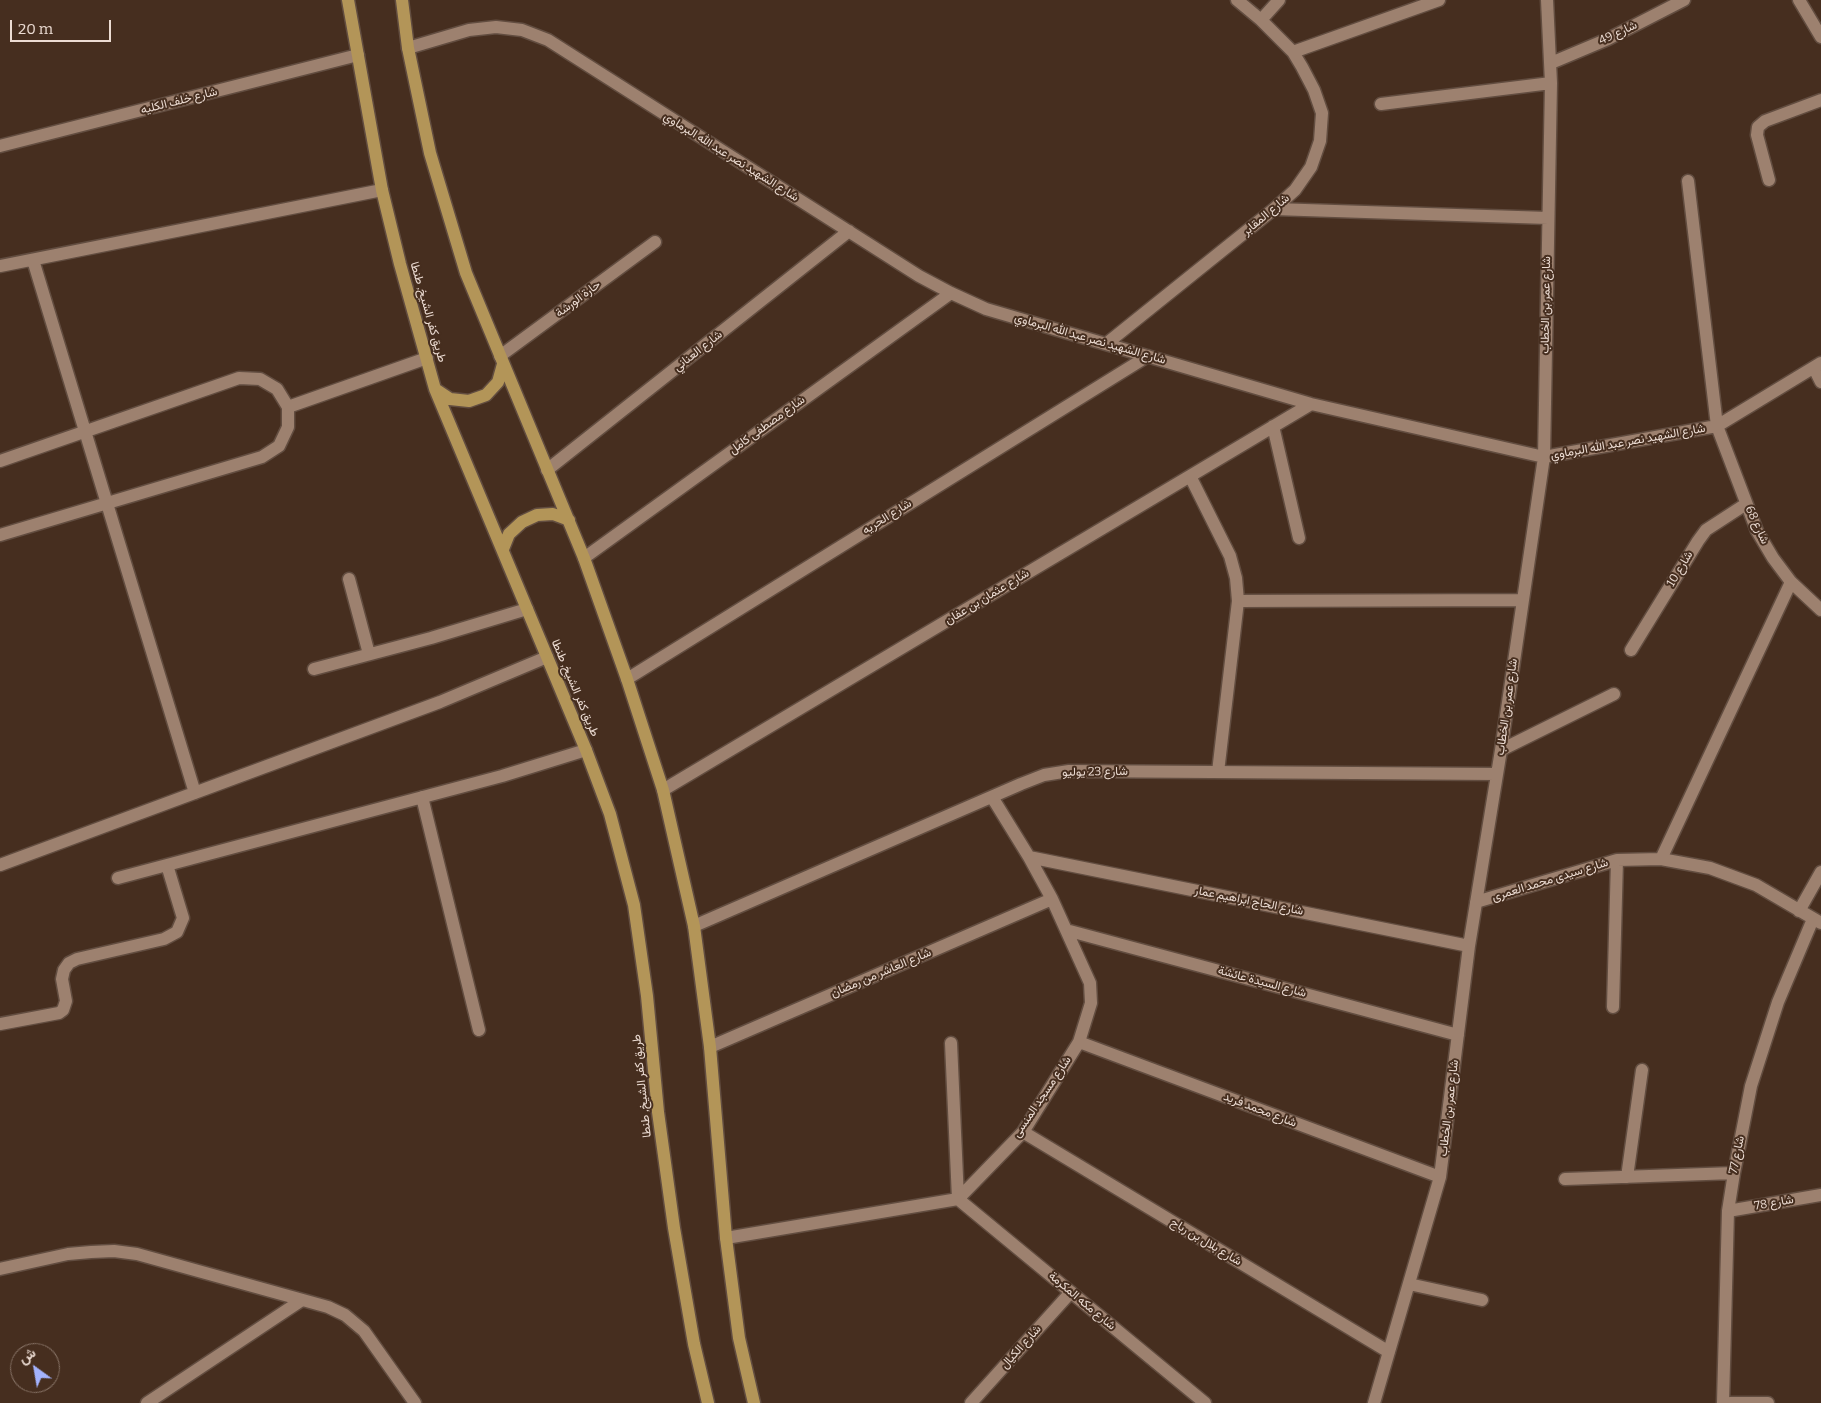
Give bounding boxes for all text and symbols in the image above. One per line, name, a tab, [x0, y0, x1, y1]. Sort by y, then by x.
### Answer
scale bar	[12, 10, 114, 42]
street label: شارع 49	[1597, 18, 1639, 48]
text: 20 m	[18, 20, 53, 38]
street label: شارع خلف الكليه	[139, 84, 219, 118]
street label: شارع الشهيد نصر عبد الله البرماوي	[661, 109, 801, 205]
street label: شارع المقابر	[1240, 191, 1292, 239]
street label: شارع عمر بن الخطاب	[1538, 256, 1554, 354]
street label: طريق كفر الشيخ, طنطا	[407, 260, 449, 364]
street label: حارة الورشة	[553, 277, 603, 321]
street label: شارع الشهيد نصر عبد الله البرماوي	[1013, 310, 1167, 368]
street label: شارع العناني	[671, 327, 725, 375]
street label: شارع مصطفى كامل	[726, 393, 808, 457]
street label: شارع الشهيد نصر عبد الله البرماوي	[1549, 421, 1707, 463]
street label: شارع الحريه	[860, 496, 914, 538]
street label: شارع 68	[1742, 503, 1772, 547]
street label: شارع 10	[1664, 549, 1696, 589]
street label: شارع عثمان بن عفان	[942, 566, 1032, 628]
street label: طريق كفر الشيخ, طنطا	[548, 637, 602, 739]
street label: شارع عمر بن الخطاب	[1493, 658, 1521, 756]
street label: شارع 23 يوليو	[1062, 764, 1128, 780]
street label: شارع سيدى محمد العمرى	[1490, 855, 1610, 905]
street label: شارع الحاج ابراهيم عمار	[1193, 883, 1305, 919]
street label: شارع العاشر من رمضان	[829, 945, 933, 1001]
street label: شارع السيدة عائشة	[1216, 963, 1308, 1001]
street label: طريق كفر الشيخ, طنطا	[629, 1034, 655, 1138]
street label: شارع مسجد المنسى	[1009, 1054, 1075, 1140]
street label: شارع عمر بن الخطاب	[1436, 1059, 1462, 1157]
street label: شارع محمد فريد	[1221, 1089, 1299, 1131]
street label: شارع 77	[1726, 1135, 1748, 1175]
street label: شارع 78	[1753, 1192, 1795, 1214]
street label: شارع بلال بن رباح	[1168, 1215, 1244, 1269]
street label: شارع مكه المكرمة	[1045, 1269, 1119, 1333]
street label: شارع الكيال	[998, 1322, 1044, 1372]
north arrow	[10, 1343, 60, 1393]
text: ش	[16, 1344, 39, 1367]

